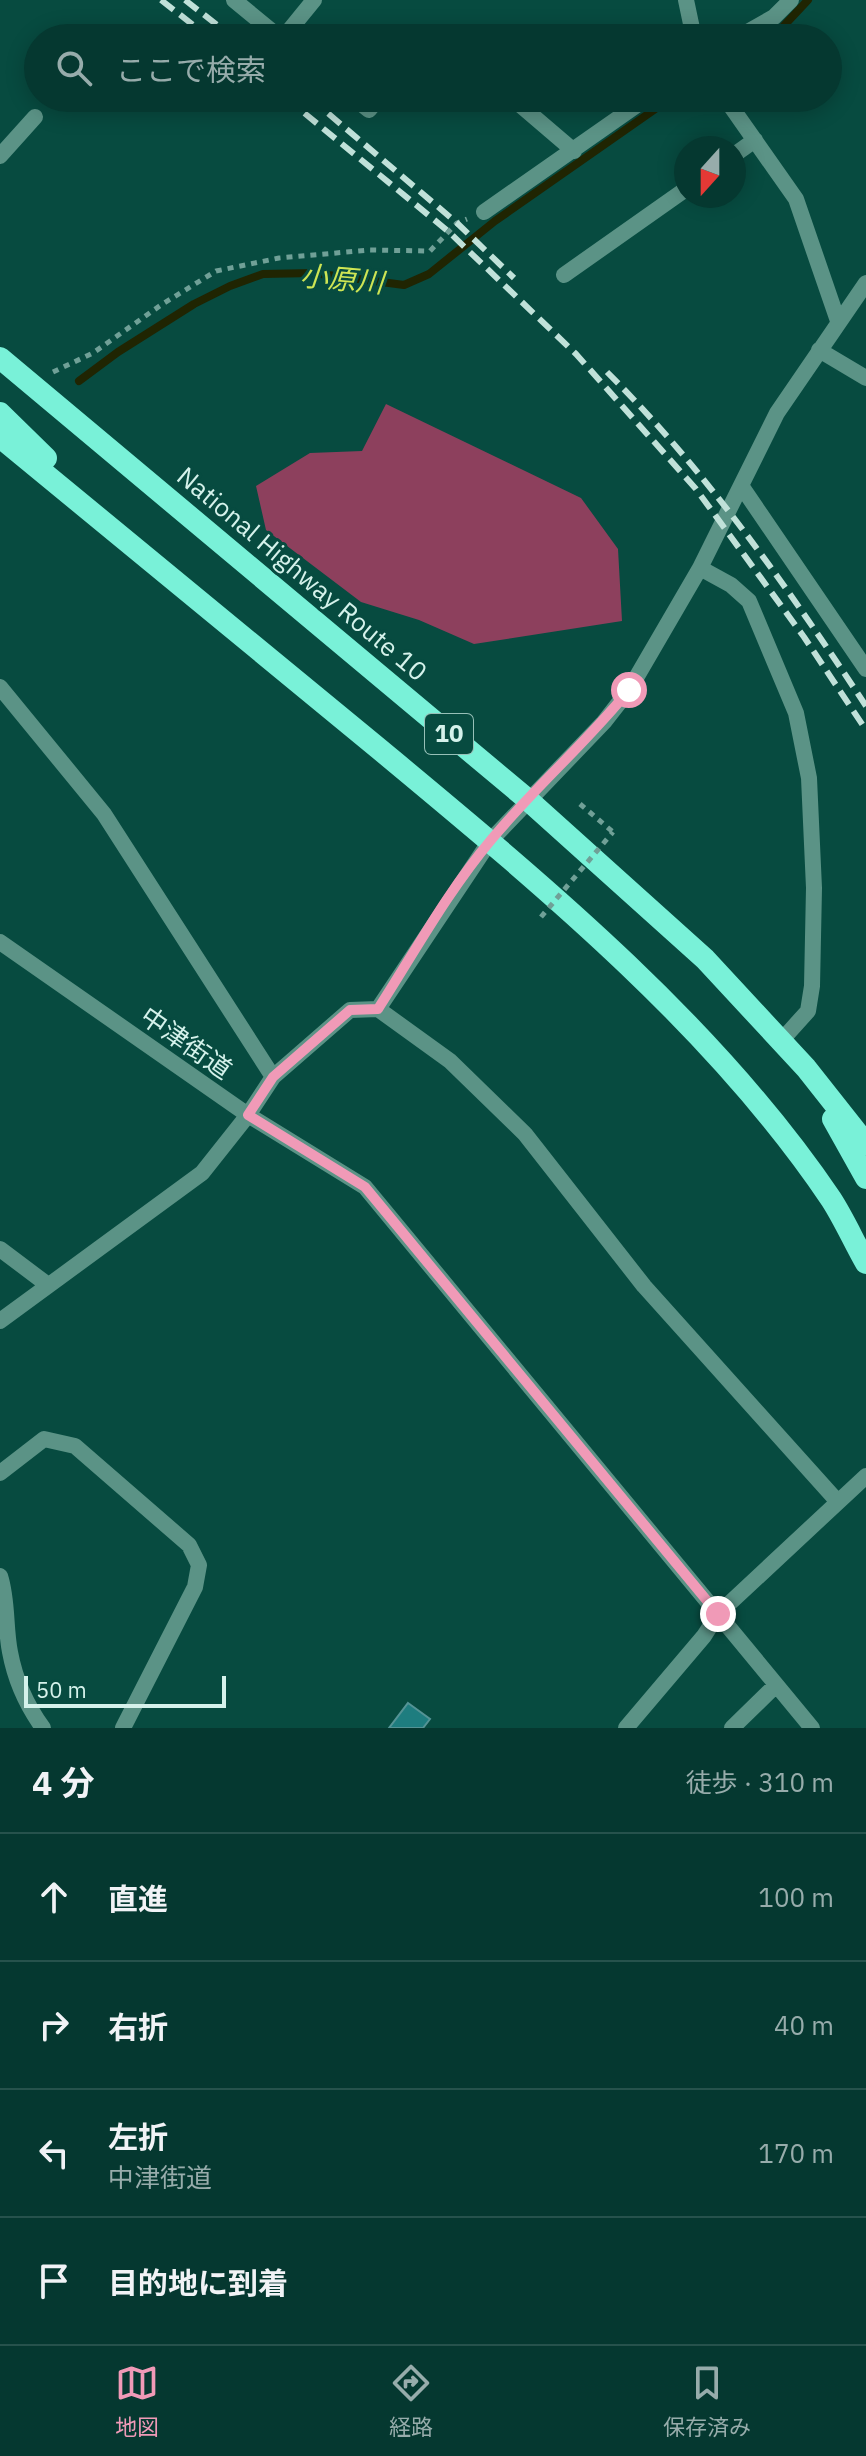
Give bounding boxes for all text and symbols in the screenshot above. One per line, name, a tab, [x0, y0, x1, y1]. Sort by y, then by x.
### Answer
search box	[24, 24, 842, 112]
icon: search	[52, 46, 96, 90]
text: ここで検索	[116, 50, 266, 89]
north arrow	[674, 136, 746, 208]
water label: 小原川	[299, 256, 388, 301]
street label: National Highway Route 10	[171, 459, 435, 688]
route start	[611, 672, 647, 708]
road number: 10	[425, 714, 473, 754]
street label: 中津街道	[134, 998, 239, 1086]
route end	[700, 1596, 736, 1632]
scale bar	[24, 1672, 226, 1708]
text: 50 m	[36, 1675, 87, 1704]
text: 4 分	[32, 1760, 94, 1804]
text: 徒歩 · 310 m	[686, 1765, 834, 1799]
icon: ahead	[32, 1875, 76, 1919]
text: 直進	[108, 1879, 168, 1918]
text: 100 m	[758, 1880, 834, 1914]
icon: right	[32, 2003, 76, 2047]
text: 右折	[108, 2007, 168, 2046]
text: 40 m	[774, 2008, 834, 2042]
text: 左折	[108, 2117, 168, 2156]
icon: left	[32, 2131, 76, 2175]
text: 170 m	[758, 2136, 834, 2170]
text: 中津街道	[108, 2160, 212, 2194]
icon: arrive	[32, 2259, 76, 2303]
text: 目的地に到着	[108, 2263, 288, 2302]
tab: 地図	[115, 2361, 159, 2441]
tab: 経路	[389, 2361, 433, 2441]
tab: 保存済み	[663, 2361, 751, 2441]

